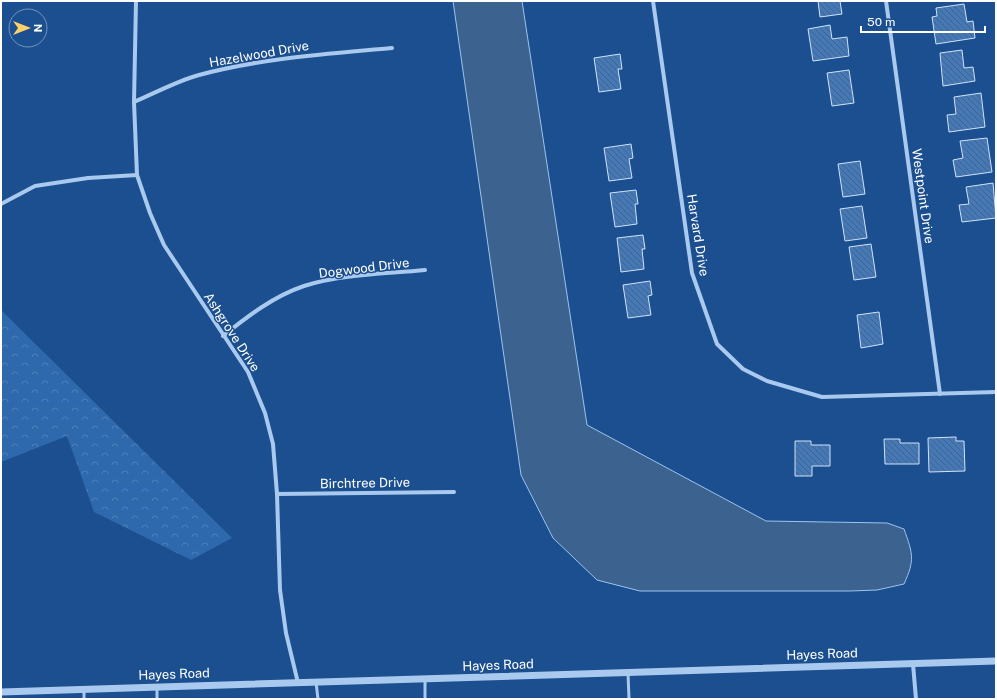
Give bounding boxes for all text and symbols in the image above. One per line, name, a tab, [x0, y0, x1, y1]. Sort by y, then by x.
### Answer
north arrow	[8, 8, 48, 48]
scale bar	[861, 8, 985, 34]
text: 50 m	[867, 15, 895, 29]
text: N	[32, 24, 44, 32]
street label: Hazelwood Drive	[208, 38, 310, 70]
street label: Westpoint Drive	[909, 148, 937, 244]
street label: Harvard Drive	[684, 193, 712, 277]
street label: Dogwood Drive	[318, 255, 410, 281]
street label: Ashgrove Drive	[201, 290, 263, 374]
street label: Birchtree Drive	[320, 475, 410, 491]
street label: Hayes Road	[786, 645, 858, 663]
street label: Hayes Road	[462, 656, 534, 674]
street label: Hayes Road	[138, 665, 210, 683]

